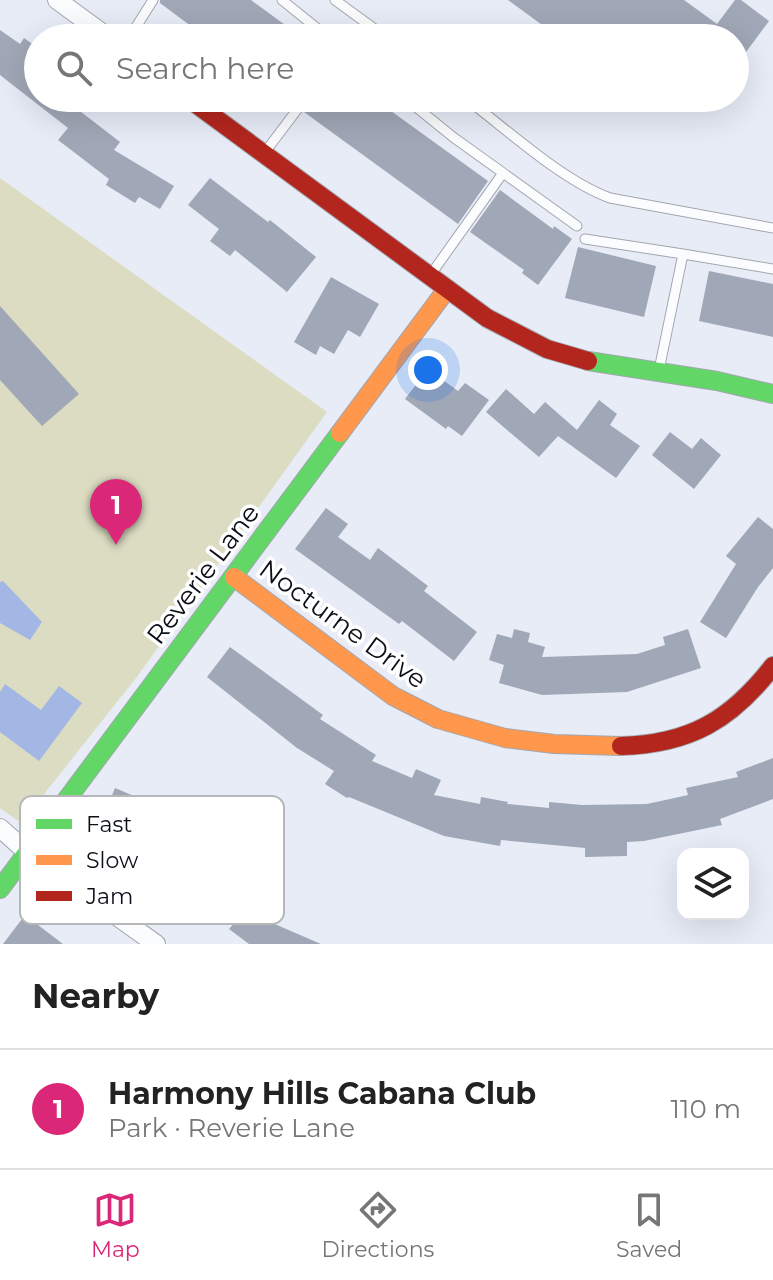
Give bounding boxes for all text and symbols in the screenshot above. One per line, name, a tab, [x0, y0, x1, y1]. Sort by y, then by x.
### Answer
search box	[24, 24, 749, 112]
icon: search	[52, 46, 96, 90]
text: Search here	[116, 50, 294, 87]
your location	[408, 350, 448, 390]
pin: 1	[90, 479, 142, 545]
street label: Reverie Lane	[140, 498, 266, 650]
street label: Nocturne Drive	[253, 553, 433, 695]
legend	[20, 796, 284, 924]
text: Fast	[86, 811, 132, 838]
text: Slow	[86, 847, 139, 874]
map controls	[677, 848, 749, 920]
button: layers	[677, 848, 749, 920]
text: Jam	[85, 883, 133, 910]
text: Nearby	[32, 975, 159, 1017]
text: Harmony Hills Cabana Club	[108, 1075, 536, 1112]
text: 1	[53, 1093, 63, 1125]
text: 110 m	[671, 1093, 741, 1125]
text: Park · Reverie Lane	[108, 1112, 355, 1144]
tab: Map	[91, 1188, 140, 1263]
tab: Directions	[322, 1188, 434, 1263]
tab: Saved	[616, 1188, 682, 1263]

